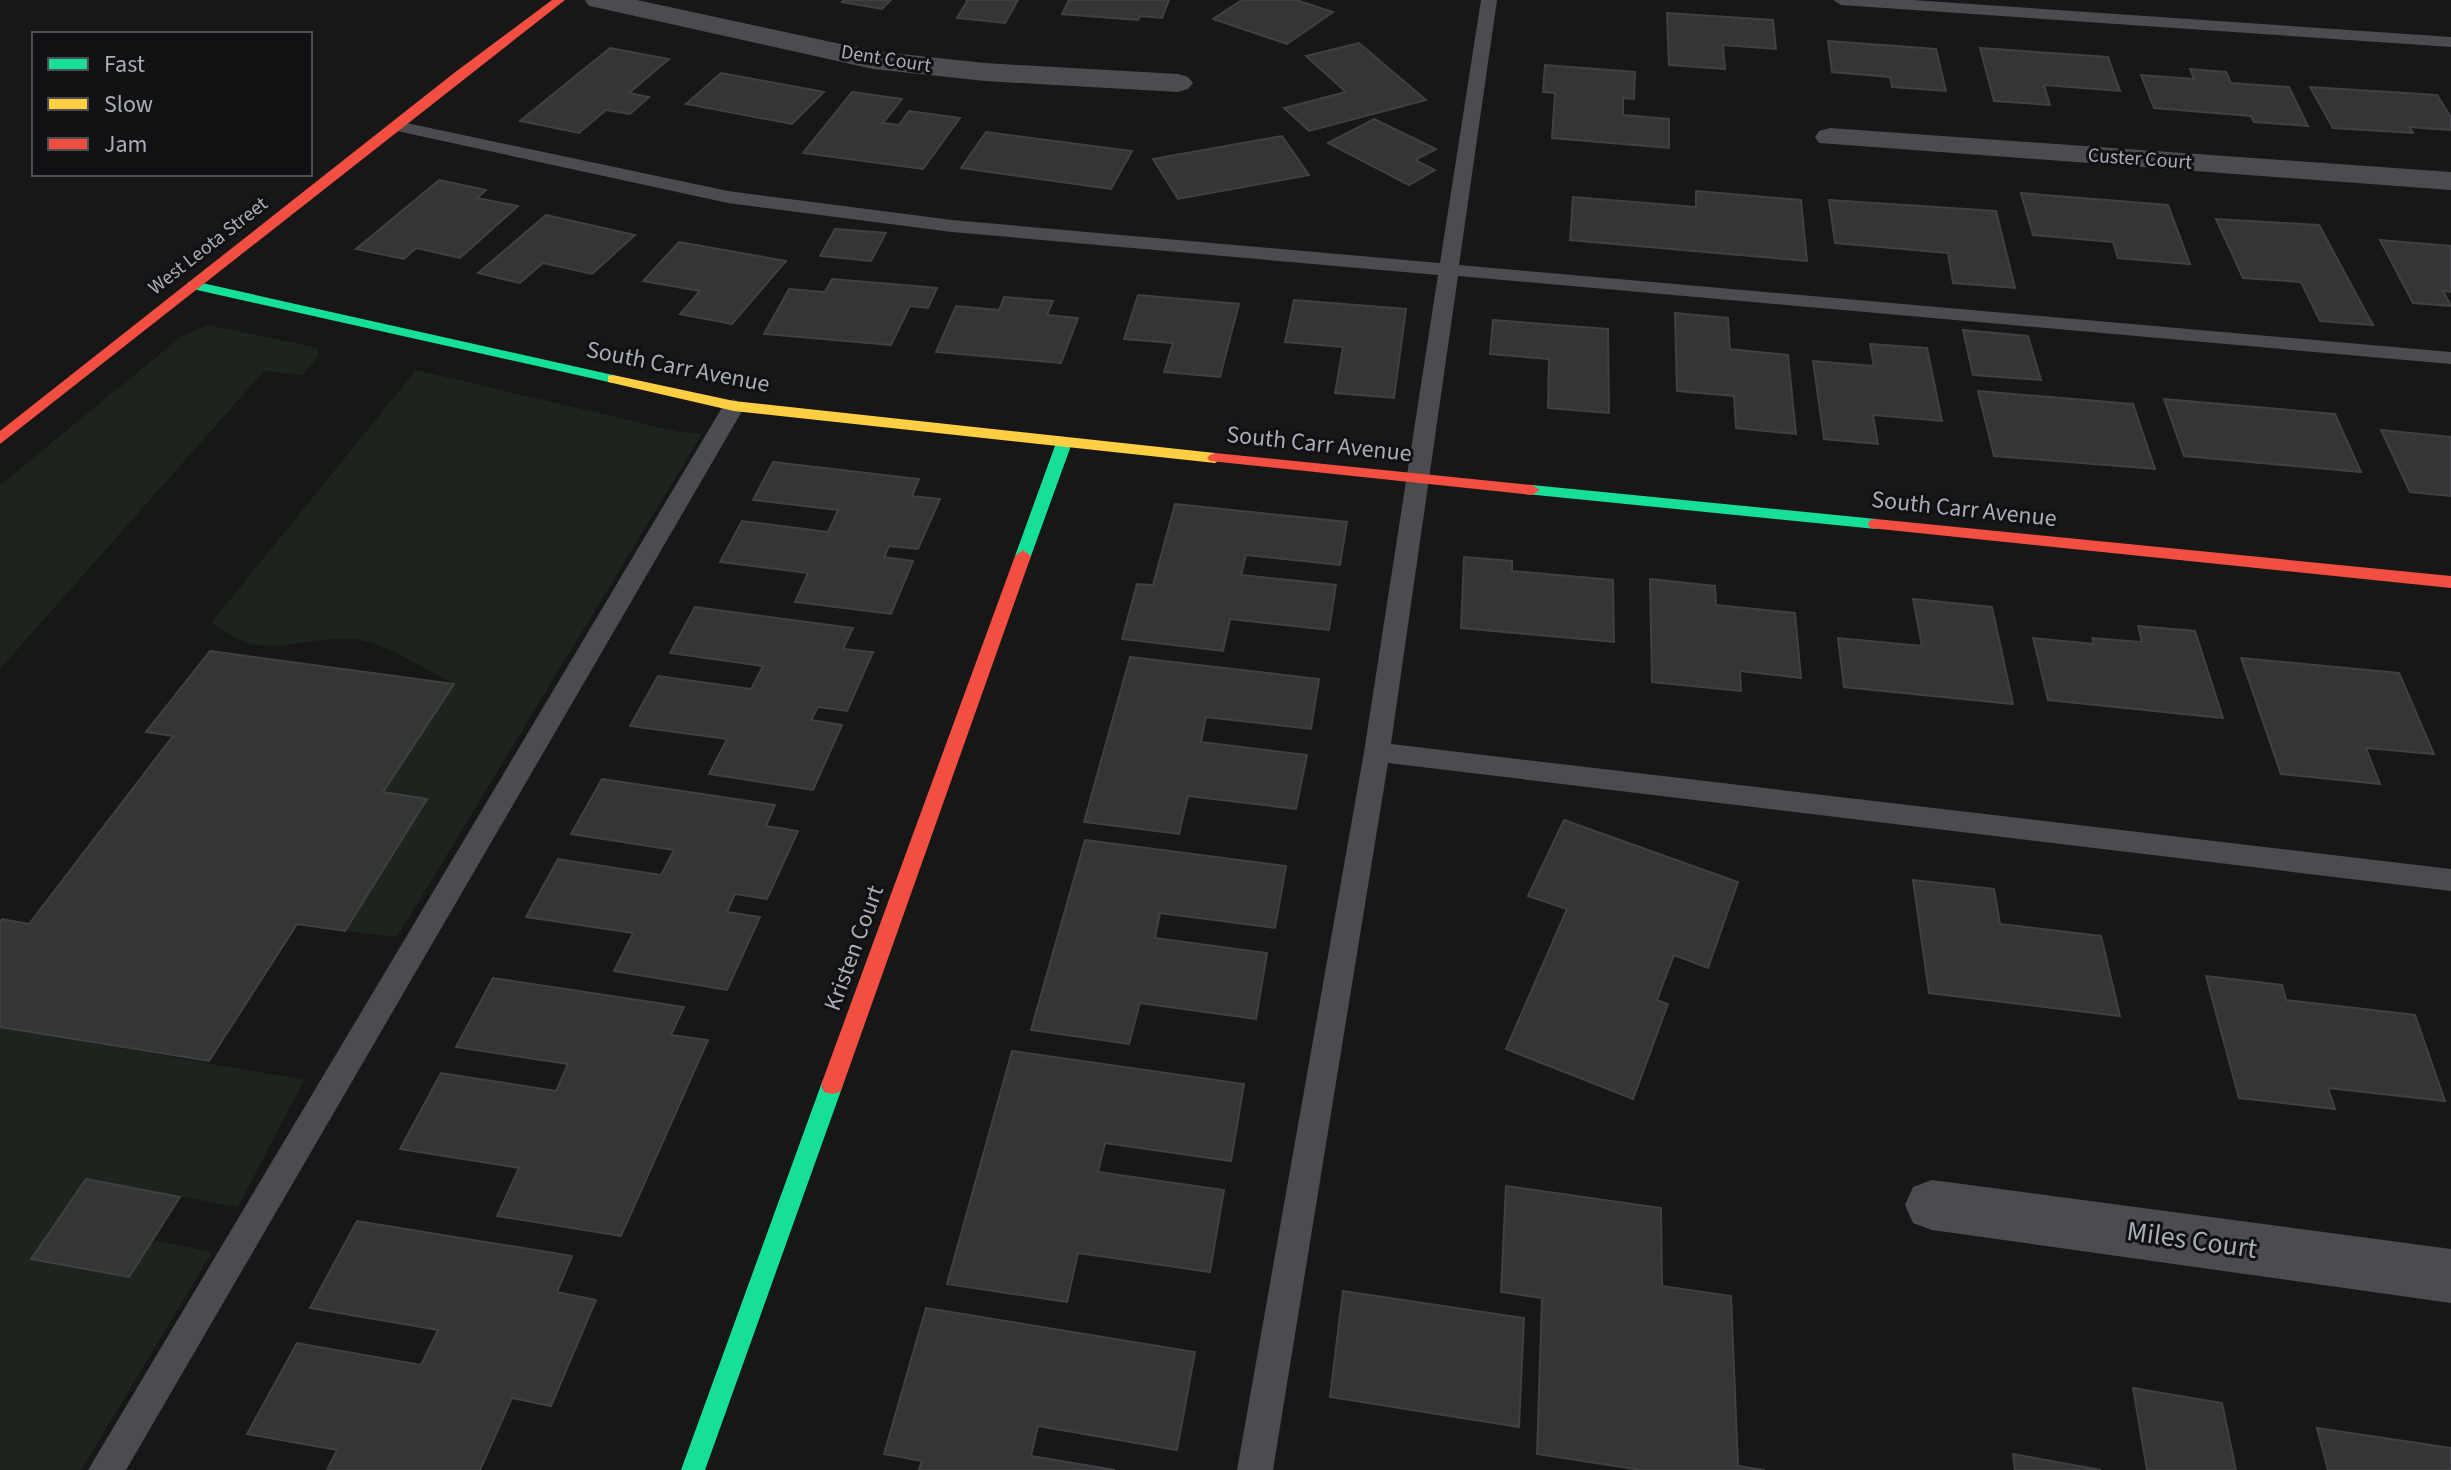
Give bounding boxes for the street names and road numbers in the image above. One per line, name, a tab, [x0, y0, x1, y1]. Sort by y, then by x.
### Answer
street label: Dent Court	[839, 38, 933, 80]
street label: Custer Court	[2087, 141, 2193, 177]
street label: West Leota Street	[142, 190, 274, 302]
street label: South Carr Avenue	[583, 332, 773, 402]
street label: South Carr Avenue	[1225, 417, 1413, 471]
street label: South Carr Avenue	[1870, 482, 2058, 536]
street label: Kristen Court	[815, 880, 893, 1016]
street label: Miles Court	[2124, 1211, 2260, 1269]

